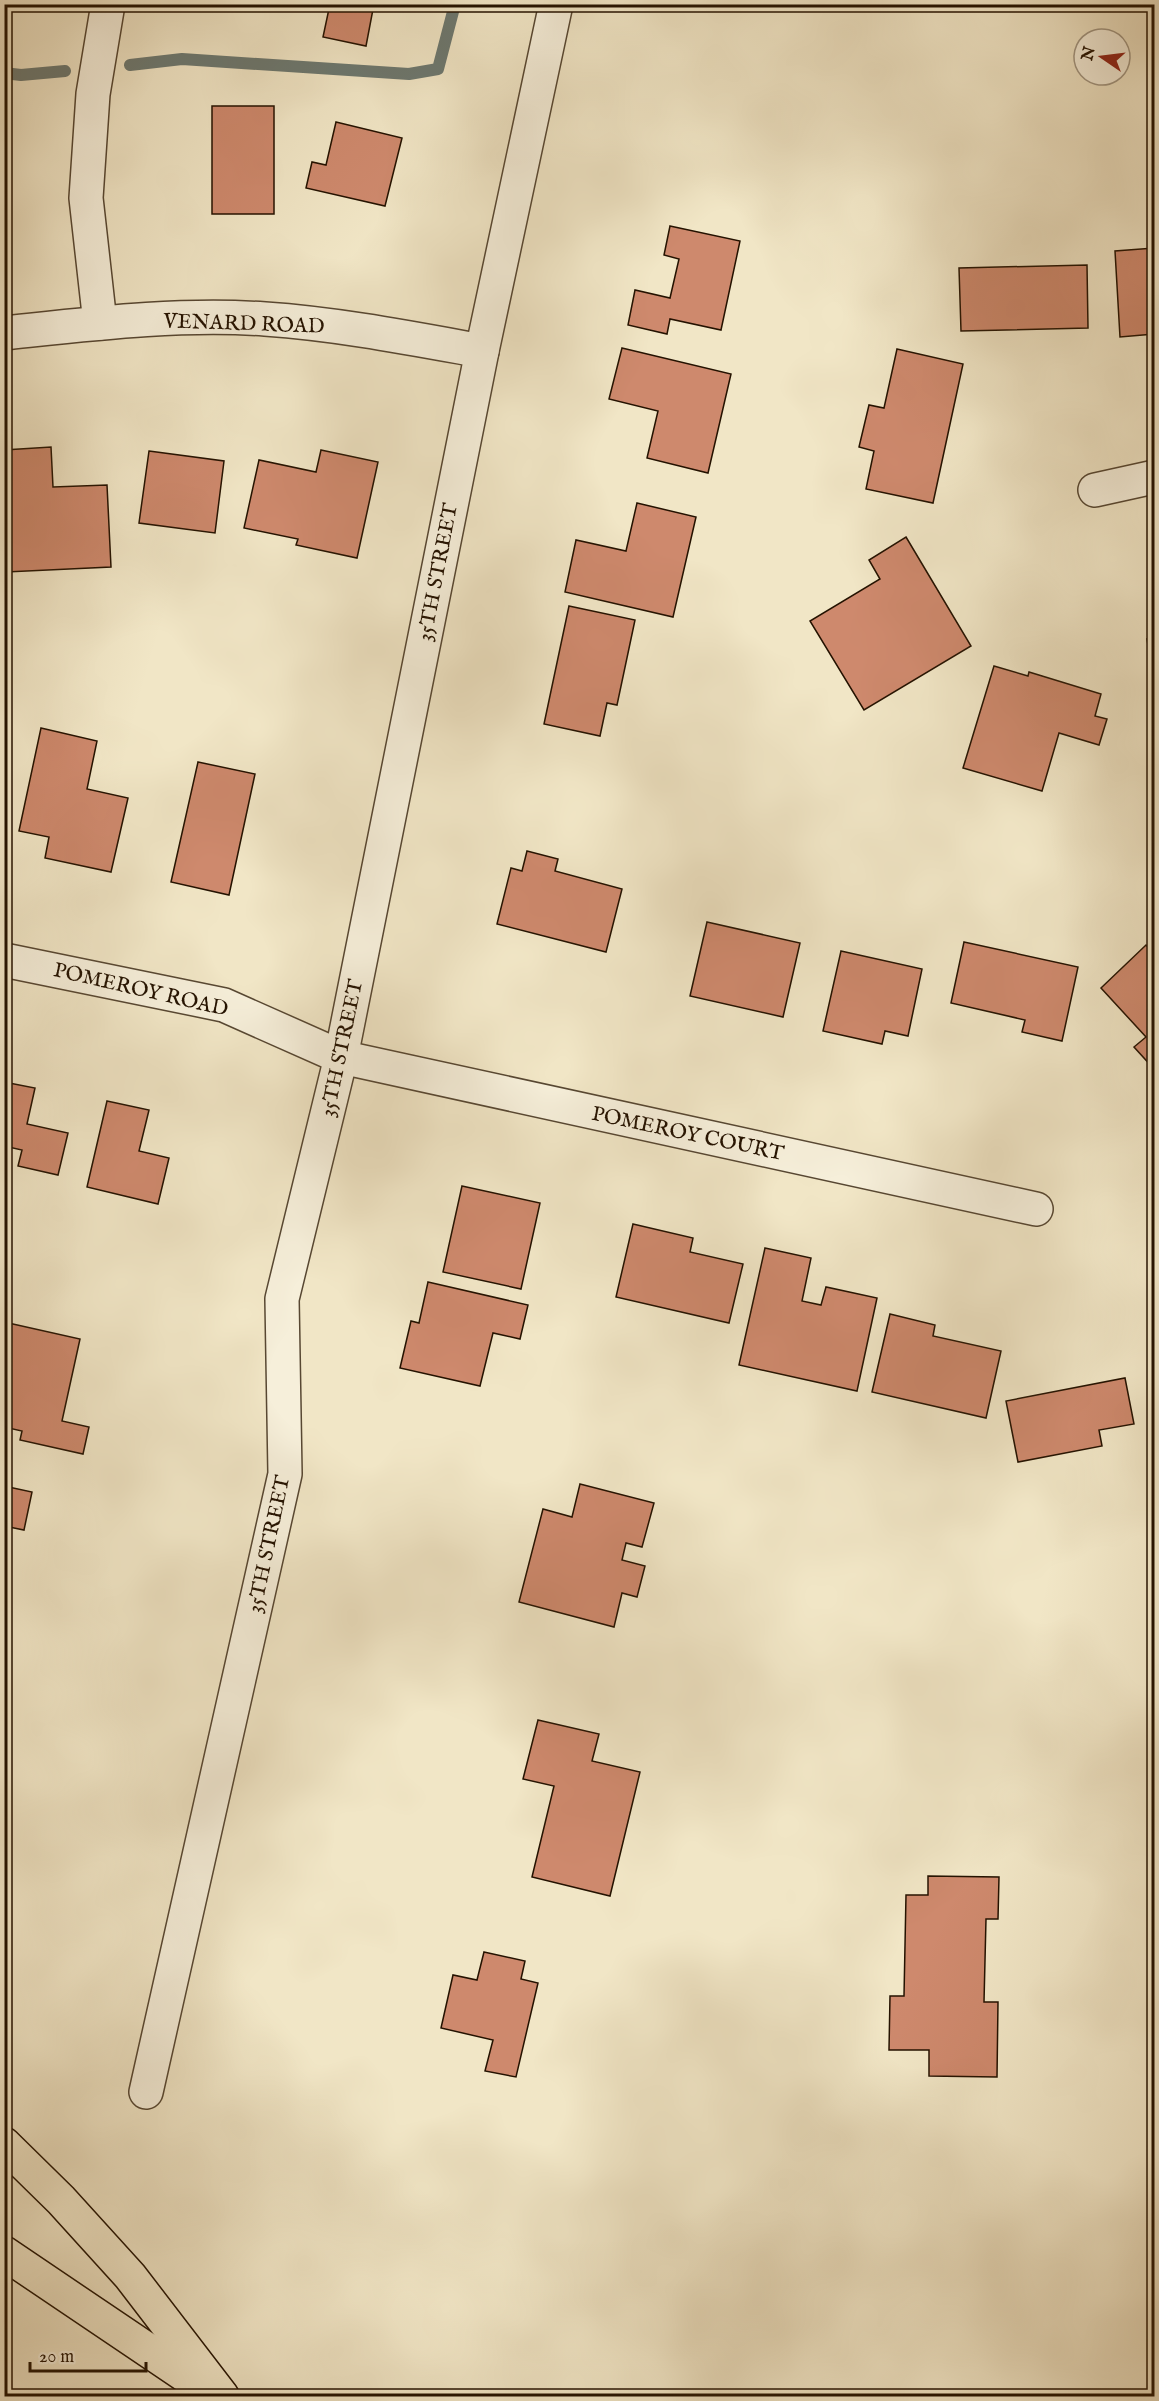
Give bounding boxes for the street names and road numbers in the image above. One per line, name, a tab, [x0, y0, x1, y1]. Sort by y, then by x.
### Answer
street label: VENARD ROAD	[162, 308, 325, 341]
street label: 35TH STREET	[412, 500, 465, 643]
street label: POMEROY ROAD	[51, 957, 231, 1024]
street label: 35TH STREET	[315, 977, 370, 1119]
street label: POMEROY COURT	[589, 1101, 787, 1168]
street label: 35TH STREET	[242, 1473, 297, 1615]

